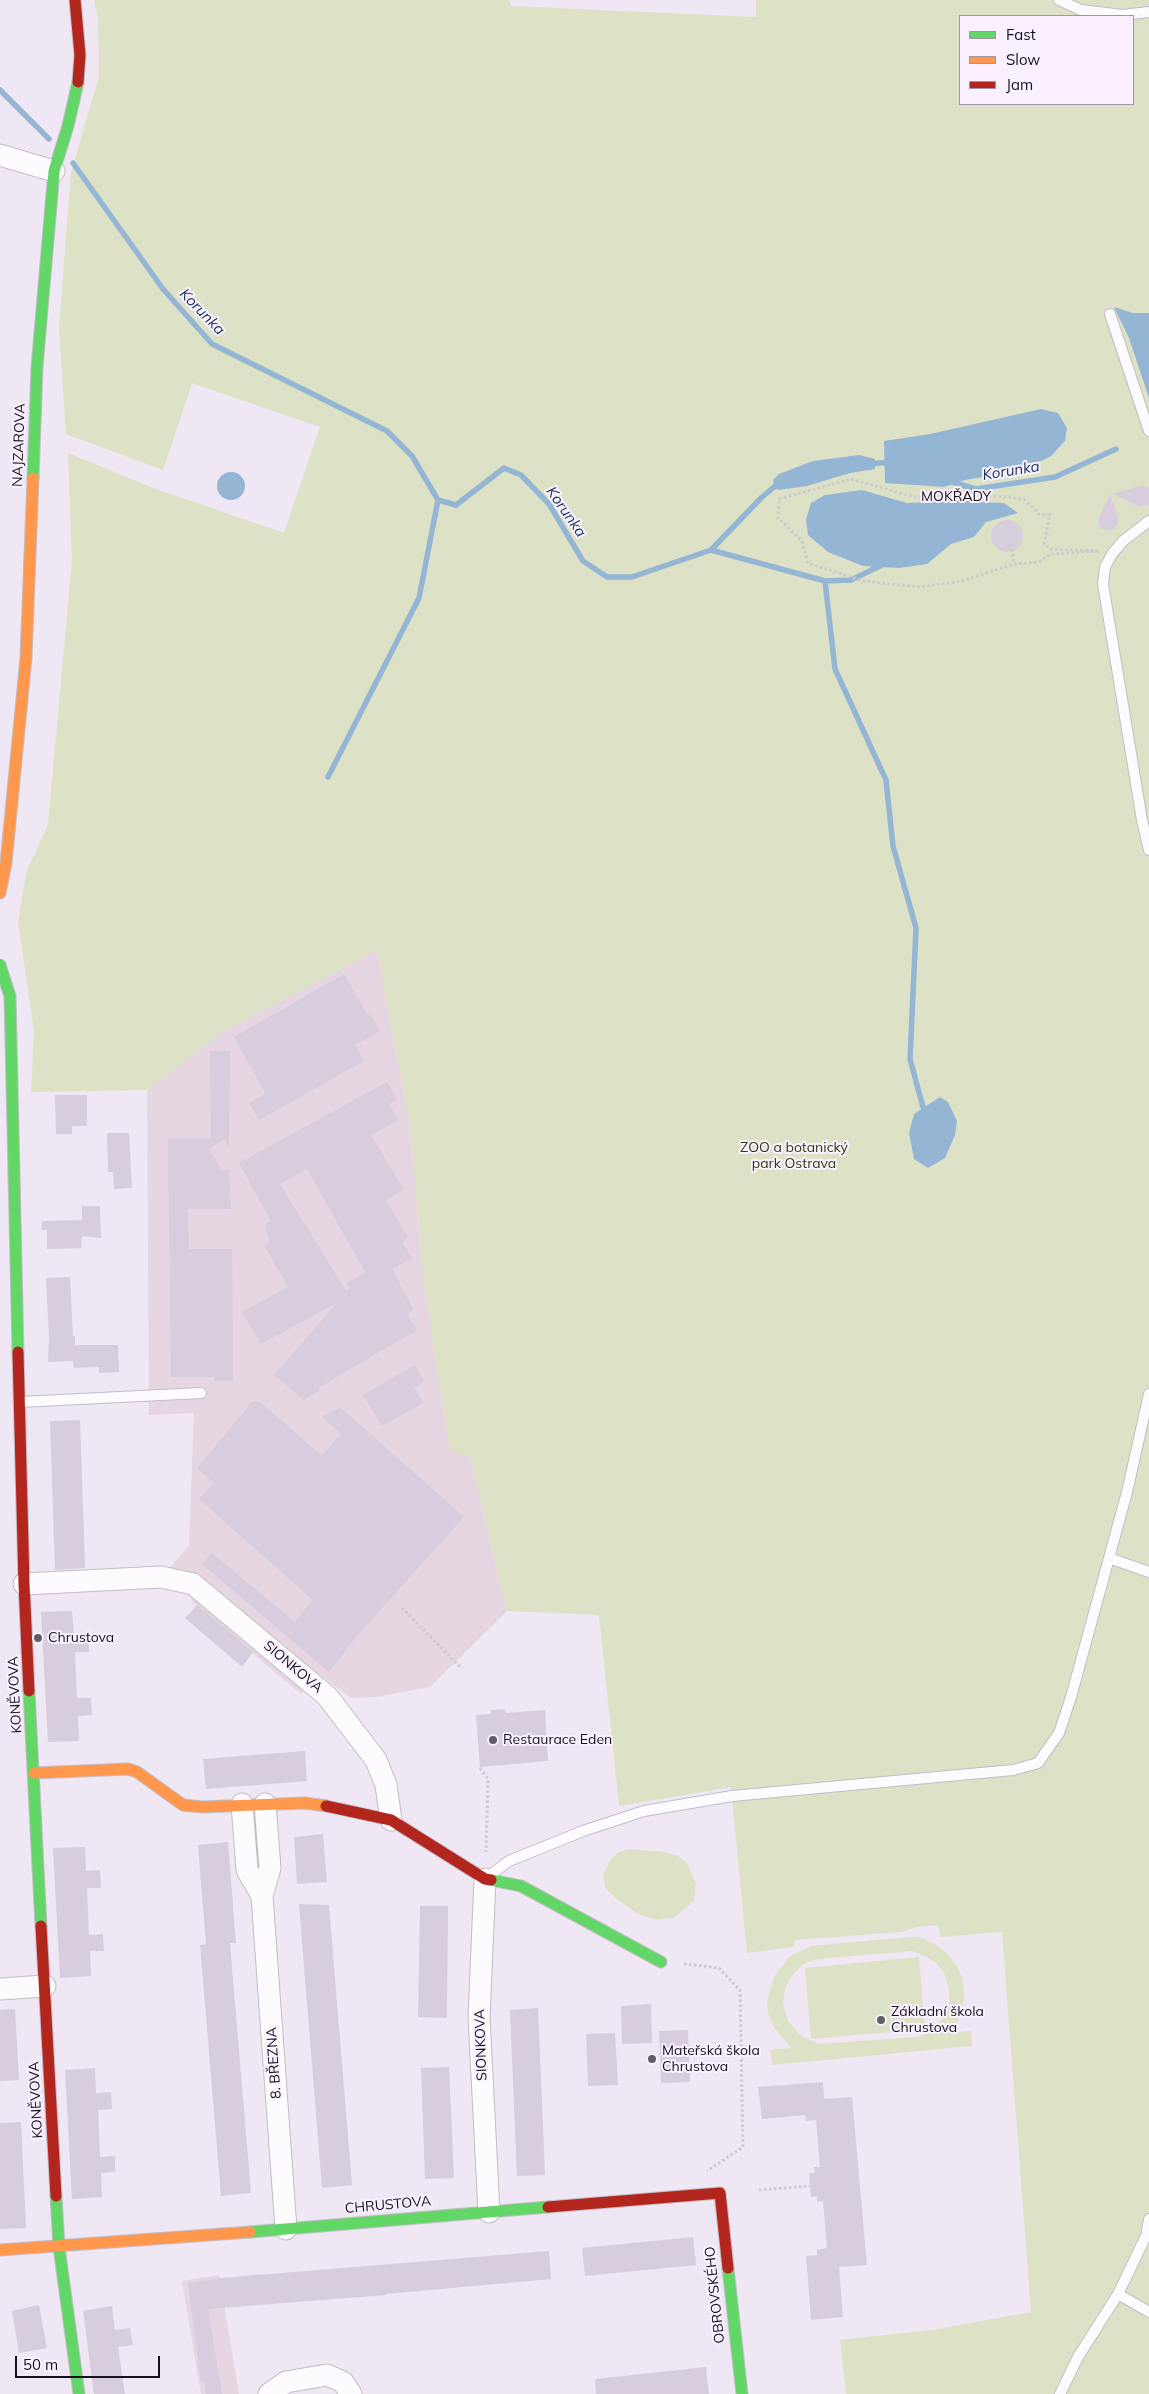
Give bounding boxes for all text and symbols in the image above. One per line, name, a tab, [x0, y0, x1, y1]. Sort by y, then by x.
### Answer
legend	[959, 15, 1134, 105]
text: Fast	[1006, 25, 1036, 44]
text: Slow	[1006, 50, 1040, 69]
text: Jam	[1006, 75, 1033, 94]
water label: Korunka	[176, 285, 228, 339]
street label: NAJZAROVA	[9, 403, 29, 487]
water label: Korunka	[981, 458, 1041, 484]
water label: Korunka	[542, 483, 590, 541]
street label: MOKŘADY	[921, 489, 991, 505]
park label: ZOO a botanický park Ostrava	[740, 1140, 848, 1172]
place label: Chrustova	[48, 1630, 114, 1646]
marker: Chrustova	[32, 1632, 44, 1644]
street label: SIONKOVA	[260, 1637, 326, 1697]
street label: KONĚVOVA	[5, 1656, 25, 1734]
place label: Restaurace Eden	[503, 1732, 612, 1748]
marker: Restaurace Eden	[487, 1734, 499, 1746]
place label: Základní škola Chrustova	[891, 2004, 984, 2036]
street label: SIONKOVA	[471, 2009, 491, 2081]
marker: Základní škola Chrustova	[875, 2014, 887, 2026]
street label: 8. BŘEZNA	[263, 2027, 285, 2099]
place label: Mateřská škola Chrustova	[662, 2043, 760, 2076]
marker: Mateřská škola Chrustova	[646, 2053, 658, 2065]
street label: KONĚVOVA	[26, 2061, 46, 2139]
street label: CHRUSTOVA	[344, 2193, 432, 2217]
street label: OBROVSKÉHO	[702, 2246, 728, 2344]
scale bar	[18, 2346, 162, 2378]
text: 50 m	[23, 2355, 58, 2374]

